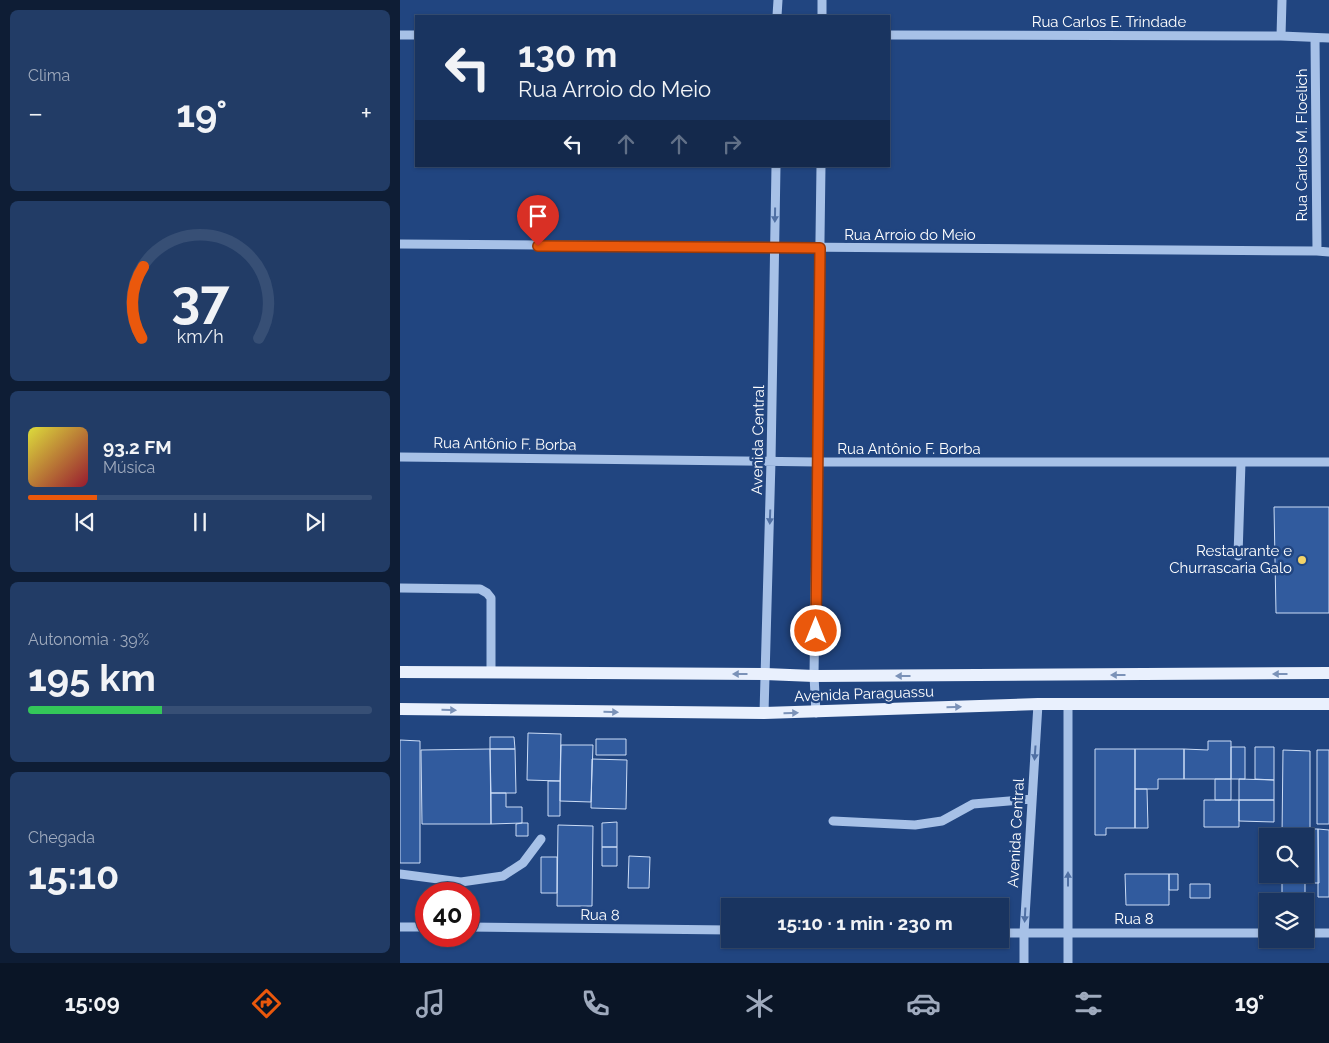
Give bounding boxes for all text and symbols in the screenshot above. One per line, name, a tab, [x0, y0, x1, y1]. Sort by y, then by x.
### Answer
street label: Rua Carlos E. Trindade	[1032, 13, 1186, 31]
text: 130 m	[518, 34, 617, 75]
icon: left	[435, 35, 500, 100]
text: Clima	[28, 66, 70, 85]
street label: Rua Carlos M. Floelich	[1293, 68, 1311, 222]
text: Rua Arroio do Meio	[518, 76, 711, 102]
text: 19°	[176, 91, 227, 136]
text: −	[28, 97, 43, 130]
text: +	[360, 97, 372, 130]
icon: left	[559, 130, 587, 158]
icon: ahead	[612, 130, 640, 158]
icon: ahead	[665, 130, 693, 158]
icon: right	[718, 130, 746, 158]
pin	[517, 195, 559, 246]
icon: arrive	[524, 202, 552, 230]
one-way arrow	[771, 207, 779, 223]
street label: Rua Arroio do Meio	[844, 226, 976, 244]
text: 37	[171, 268, 230, 329]
text: km/h	[176, 326, 224, 347]
street label: Avenida Central	[748, 384, 768, 495]
street label: Rua Antônio F. Borba	[433, 434, 577, 454]
text: 93.2 FM	[103, 436, 172, 458]
street label: Rua Antônio F. Borba	[837, 440, 981, 458]
text: Música	[103, 458, 155, 477]
icon: previous	[71, 508, 99, 536]
icon: pause	[186, 508, 214, 536]
icon: next	[301, 508, 329, 536]
one-way arrow	[766, 510, 774, 526]
place label: Restaurante e Churrascaria Galo	[1169, 542, 1292, 577]
marker: Restaurante e Churrascaria Galo	[1296, 554, 1308, 566]
position arrow	[789, 604, 841, 656]
text: Autonomia · 39%	[28, 630, 149, 649]
text: 195 km	[28, 655, 156, 700]
one-way arrow	[732, 670, 748, 678]
one-way arrow	[1272, 670, 1288, 678]
one-way arrow	[1110, 671, 1126, 679]
one-way arrow	[895, 672, 911, 680]
street label: Avenida Paraguassu	[794, 683, 934, 705]
one-way arrow	[946, 703, 962, 711]
one-way arrow	[441, 706, 457, 714]
one-way arrow	[603, 708, 619, 716]
one-way arrow	[783, 709, 799, 717]
one-way arrow	[1030, 745, 1038, 761]
street label: Avenida Central	[1004, 777, 1028, 888]
text: Chegada	[28, 828, 95, 847]
map controls	[1259, 828, 1314, 948]
button: search	[1259, 828, 1314, 883]
text: 15:10	[28, 853, 119, 898]
one-way arrow	[1064, 871, 1072, 887]
speed limit sign: 40	[415, 882, 480, 947]
button: layers	[1259, 893, 1314, 948]
street label: Rua 8	[580, 906, 620, 924]
one-way arrow	[1021, 908, 1029, 924]
street label: Rua 8	[1114, 910, 1154, 928]
text: 15:10 · 1 min · 230 m	[777, 912, 953, 934]
icon: directions	[249, 986, 284, 1021]
icon: music	[413, 986, 448, 1021]
icon: phone	[578, 986, 613, 1021]
icon: climate	[742, 986, 777, 1021]
icon: car	[906, 986, 941, 1021]
icon: filters	[1071, 986, 1106, 1021]
text: 15:09	[65, 990, 120, 1016]
text: 19°	[1235, 990, 1264, 1016]

